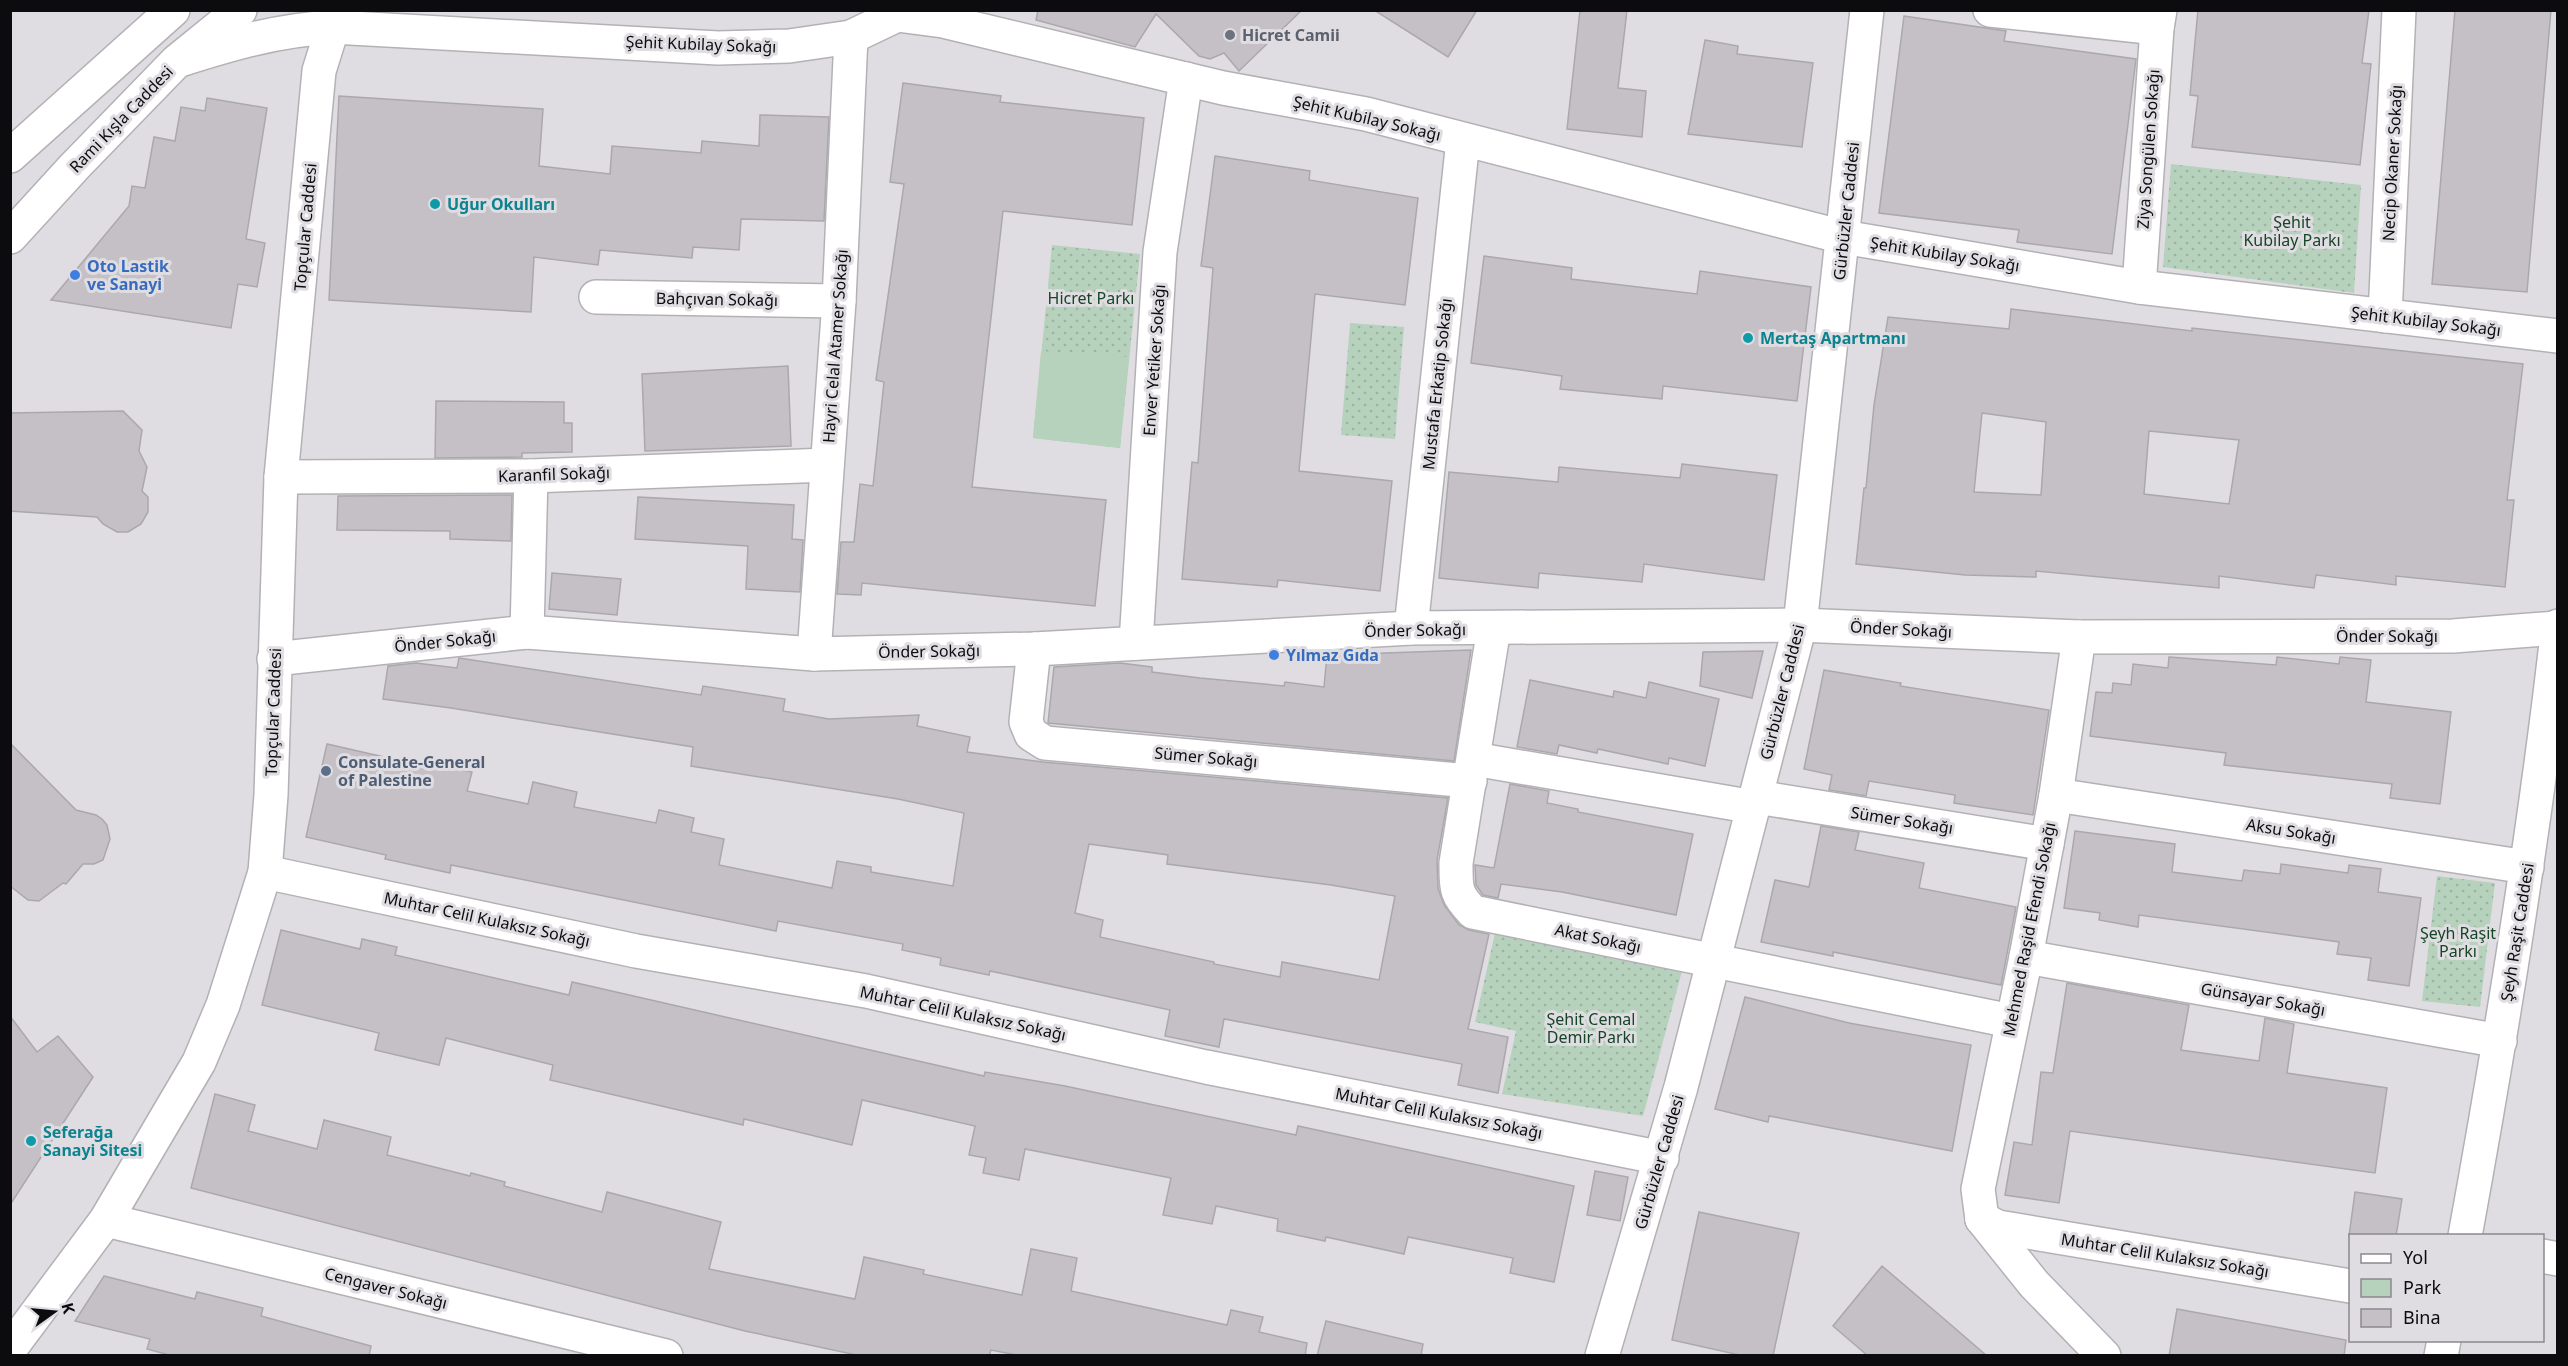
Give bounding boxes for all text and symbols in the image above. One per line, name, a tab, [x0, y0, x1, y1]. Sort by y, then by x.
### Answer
place label: Hicret Camii	[1242, 24, 1340, 46]
marker: Hicret Camii	[1223, 28, 1237, 42]
street label: Şehit Kubilay Sokağı	[625, 30, 777, 58]
street label: Rami Kışla Caddesi	[64, 61, 178, 177]
street label: Ziya Songülen Sokağı	[2131, 69, 2165, 229]
street label: Necip Okaner Sokağı	[2377, 84, 2407, 242]
street label: Şehit Kubilay Sokağı	[1291, 90, 1443, 146]
street label: Gürbüzler Caddesi	[1828, 141, 1864, 281]
street label: Topçular Caddesi	[288, 162, 322, 292]
place label: Uğur Okulları	[447, 193, 555, 215]
marker: Uğur Okulları	[428, 197, 442, 211]
park label: Şehit Kubilay Parkı	[2243, 211, 2341, 251]
street label: Şehit Kubilay Sokağı	[1869, 231, 2021, 277]
street label: Hayri Celal Atamer Sokağı	[817, 248, 853, 444]
place label: Oto Lastik ve Sanayi	[87, 255, 169, 295]
marker: Oto Lastik ve Sanayi	[68, 268, 82, 282]
street label: Enver Yetiker Sokağı	[1138, 283, 1170, 437]
street label: Bahçıvan Sokağı	[656, 287, 778, 311]
park label: Hicret Parkı	[1048, 287, 1134, 309]
street label: Mustafa Erkatip Sokağı	[1417, 297, 1457, 471]
street label: Şehit Kubilay Sokağı	[2350, 301, 2502, 341]
place label: Mertaş Apartmanı	[1760, 327, 1906, 349]
marker: Mertaş Apartmanı	[1741, 331, 1755, 345]
street label: Karanfil Sokağı	[498, 461, 610, 487]
street label: Önder Sokağı	[1850, 615, 1952, 643]
street label: Önder Sokağı	[1364, 618, 1466, 642]
street label: Gürbüzler Caddesi	[1755, 622, 1809, 762]
street label: Önder Sokağı	[393, 625, 497, 657]
street label: Önder Sokağı	[2336, 625, 2438, 647]
street label: Önder Sokağı	[878, 639, 980, 663]
place label: Yılmaz Gıda	[1286, 644, 1379, 666]
street label: Topçular Caddesi	[260, 647, 286, 777]
marker: Yılmaz Gıda	[1267, 648, 1281, 662]
street label: Sümer Sokağı	[1154, 742, 1258, 772]
place label: Consulate-General of Palestine	[338, 751, 485, 791]
marker: Consulate-General of Palestine	[319, 764, 333, 778]
street label: Sümer Sokağı	[1849, 801, 1955, 839]
street label: Aksu Sokağı	[2245, 813, 2337, 849]
street label: Mehmed Raşid Efendi Sokağı	[1997, 820, 2061, 1038]
street label: Şeyh Raşit Caddesi	[2495, 861, 2539, 1003]
street label: Muhtar Celil Kulaksız Sokağı	[382, 886, 592, 952]
street label: Akat Sokağı	[1553, 918, 1643, 958]
park label: Şeyh Raşit Parkı	[2420, 922, 2496, 962]
street label: Günsayar Sokağı	[2199, 977, 2327, 1021]
street label: Muhtar Celil Kulaksız Sokağı	[858, 980, 1068, 1046]
park label: Şehit Cemal Demir Parkı	[1547, 1008, 1635, 1048]
street label: Muhtar Celil Kulaksız Sokağı	[1334, 1082, 1544, 1144]
street label: Gürbüzler Caddesi	[1629, 1092, 1689, 1232]
place label: Seferağa Sanayi Sitesi	[43, 1121, 142, 1161]
marker: Seferağa Sanayi Sitesi	[24, 1134, 38, 1148]
street label: Muhtar Celil Kulaksız Sokağı	[2059, 1228, 2271, 1282]
legend	[2349, 1234, 2544, 1342]
text: Yol	[2403, 1245, 2428, 1269]
street label: Cengaver Sokağı	[322, 1262, 450, 1314]
text: Park	[2403, 1275, 2441, 1299]
north arrow	[24, 1282, 84, 1342]
text: K	[56, 1300, 81, 1316]
text: Bina	[2403, 1305, 2441, 1329]

